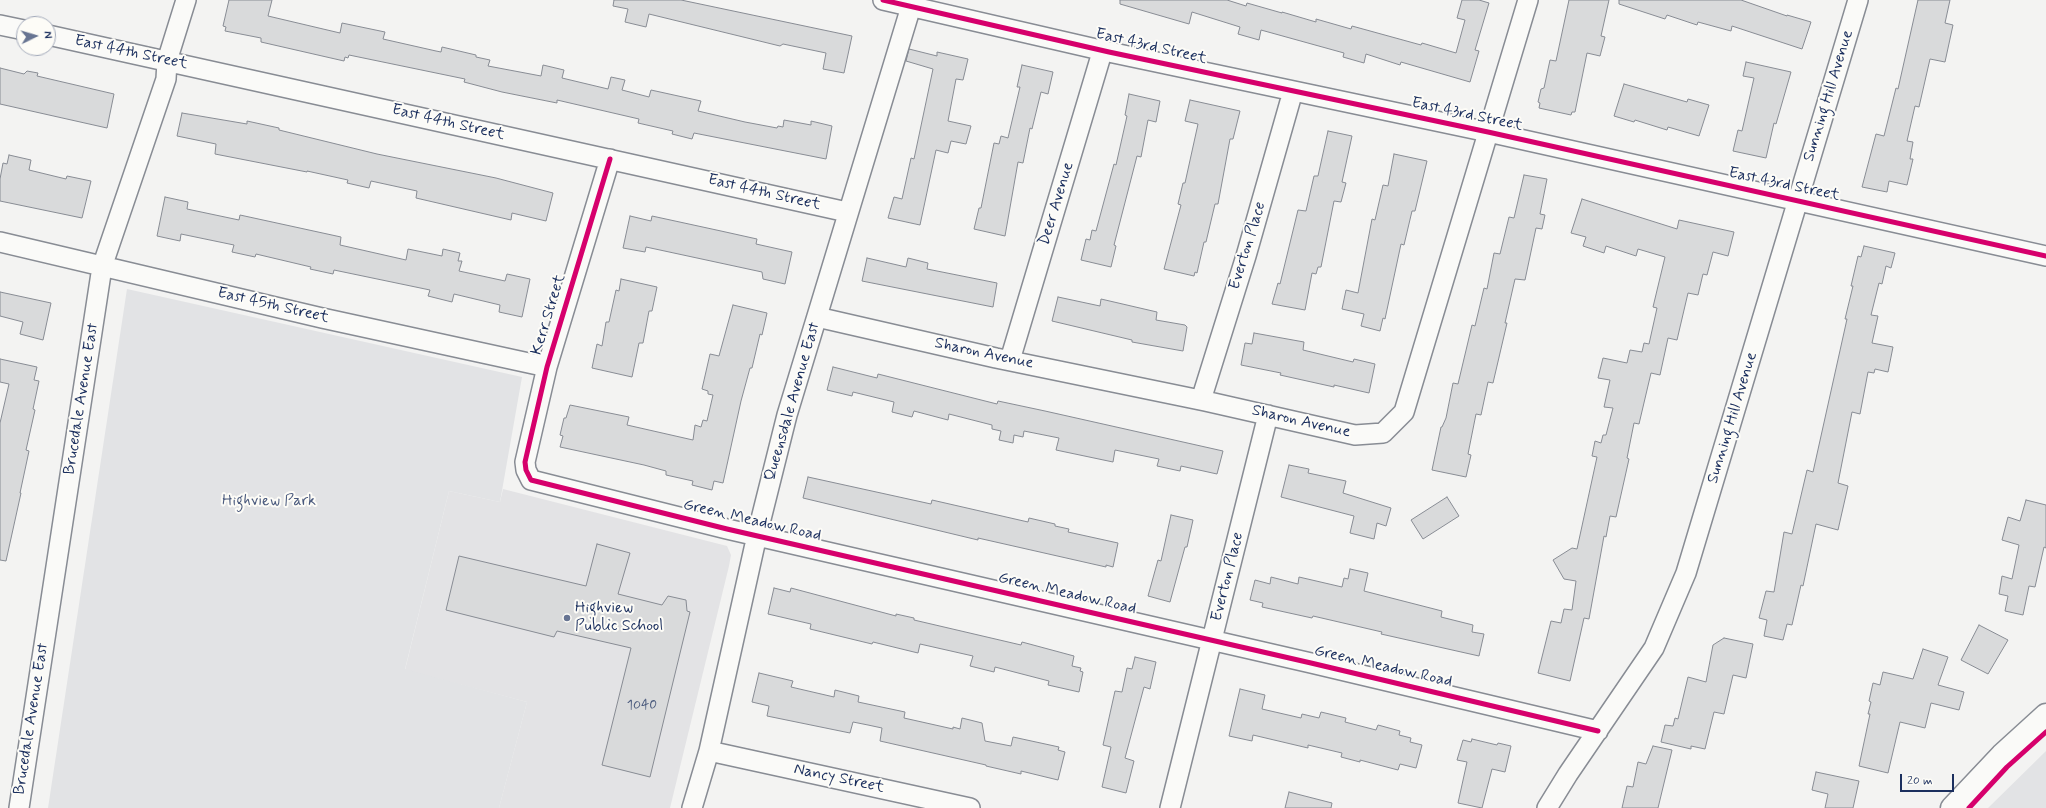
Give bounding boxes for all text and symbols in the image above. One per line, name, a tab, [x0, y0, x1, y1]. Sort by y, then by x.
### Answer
north arrow	[16, 16, 56, 56]
street label: East 43rd Street	[1094, 25, 1208, 69]
street label: Sunning Hill Avenue	[1800, 28, 1858, 164]
text: N	[40, 31, 54, 39]
street label: East 44th Street	[73, 32, 189, 74]
street label: East 43rd Street	[1410, 94, 1524, 136]
street label: East 44th Street	[390, 101, 506, 145]
street label: Deer Avenue	[1035, 160, 1079, 248]
street label: East 43rd Street	[1727, 164, 1841, 206]
street label: East 44th Street	[706, 171, 822, 215]
street label: Everton Place	[1225, 200, 1271, 292]
street label: Kerr Street	[528, 272, 570, 358]
street label: East 45th Street	[215, 284, 331, 328]
street label: Queensdale Avenue East	[761, 320, 825, 484]
street label: Brucedale Avenue East	[61, 322, 103, 476]
street label: Sharon Avenue	[933, 334, 1035, 374]
street label: Sunning Hill Avenue	[1704, 350, 1762, 486]
street label: Sharon Avenue	[1250, 401, 1352, 443]
park label: Highview Park	[222, 492, 316, 512]
street label: Green Meadow Road	[681, 496, 823, 546]
street label: Everton Place	[1208, 530, 1248, 624]
street label: Green Meadow Road	[996, 569, 1138, 619]
place label: Highview Public School	[575, 599, 663, 637]
marker: Highview Public School	[562, 613, 572, 623]
street label: Brucedale Avenue East	[11, 642, 53, 796]
street label: Green Meadow Road	[1312, 642, 1454, 692]
house number: 1040	[627, 698, 657, 714]
street label: Nancy Street	[792, 760, 886, 798]
scale bar	[1902, 766, 1956, 792]
text: 20 m	[1907, 773, 1933, 789]

